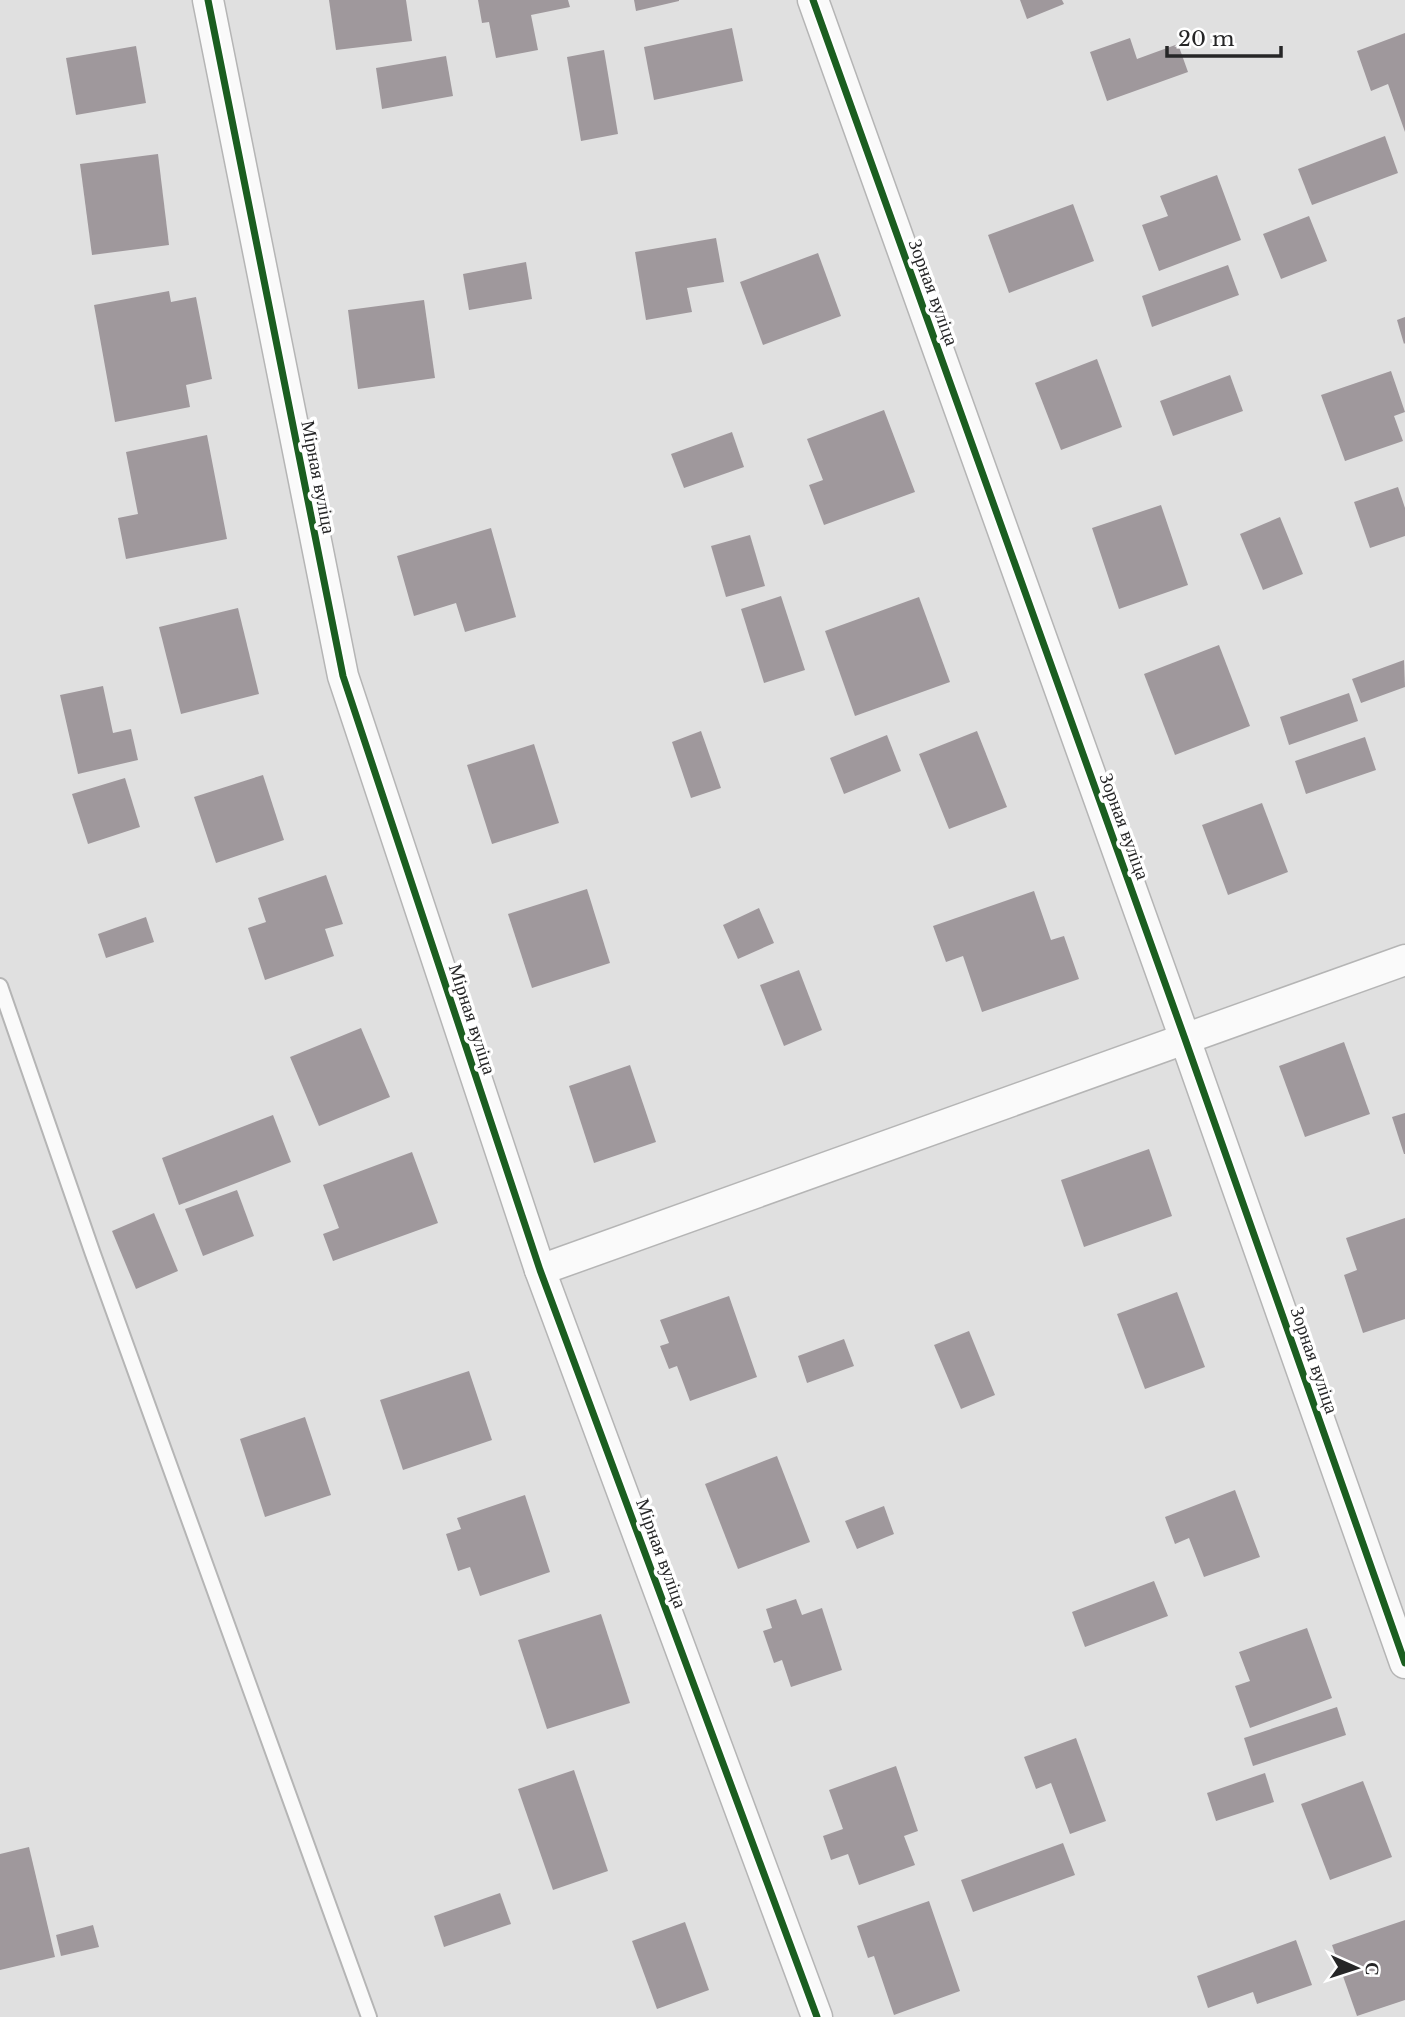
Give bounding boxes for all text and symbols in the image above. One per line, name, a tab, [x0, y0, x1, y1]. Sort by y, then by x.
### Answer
scale bar	[1167, 14, 1281, 58]
text: 20 m	[1178, 26, 1235, 52]
street label: Зорная вуліца	[904, 236, 964, 349]
street label: Мірная вуліца	[296, 419, 341, 536]
street label: Зорная вуліца	[1095, 770, 1155, 883]
street label: Мірная вуліца	[444, 961, 501, 1078]
street label: Зорная вуліца	[1285, 1304, 1344, 1417]
street label: Мірная вуліца	[631, 1495, 692, 1612]
north arrow	[1321, 1933, 1391, 2003]
text: С	[1361, 1961, 1384, 1976]

